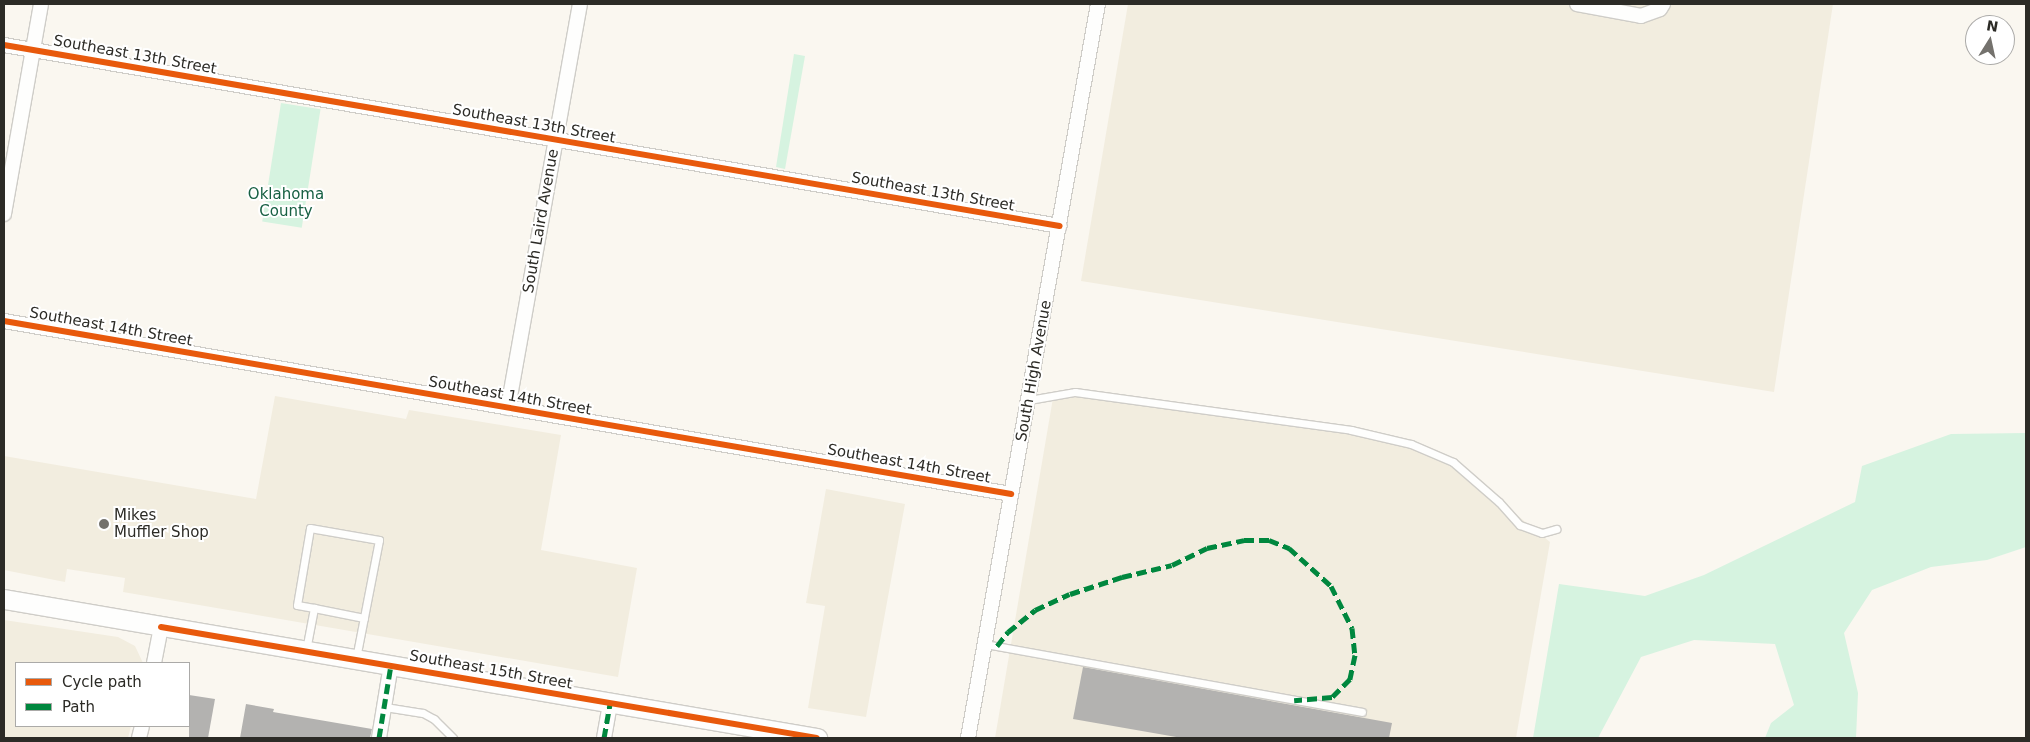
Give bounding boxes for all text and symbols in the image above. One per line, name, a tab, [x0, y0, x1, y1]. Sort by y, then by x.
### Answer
north arrow	[1965, 15, 2015, 65]
text: N	[1985, 17, 2000, 35]
street label: Southeast 13th Street	[52, 32, 218, 78]
street label: Southeast 13th Street	[451, 101, 617, 147]
street label: South Laird Avenue	[519, 148, 563, 294]
street label: Southeast 13th Street	[850, 169, 1016, 215]
park label: Oklahoma County	[248, 185, 324, 220]
street label: South High Avenue	[1013, 299, 1055, 443]
street label: Southeast 14th Street	[28, 304, 194, 350]
street label: Southeast 14th Street	[427, 373, 593, 419]
street label: Southeast 14th Street	[826, 441, 992, 487]
place label: Mikes Muffler Shop	[114, 506, 209, 541]
marker: Mikes Muffler Shop	[98, 518, 110, 530]
street label: Southeast 15th Street	[408, 647, 574, 693]
legend	[15, 662, 190, 727]
text: Cycle path	[62, 673, 142, 691]
text: Path	[62, 698, 95, 716]

